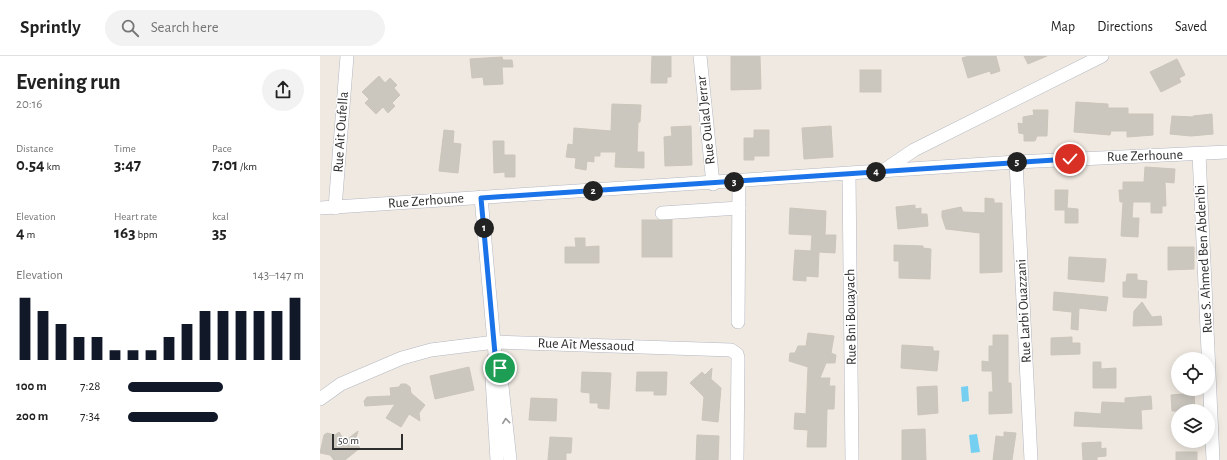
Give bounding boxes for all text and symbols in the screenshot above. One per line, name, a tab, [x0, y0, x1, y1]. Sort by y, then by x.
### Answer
search box	[105, 10, 385, 46]
icon: search	[119, 17, 141, 39]
text: Sprintly	[20, 18, 81, 37]
text: Search here	[151, 20, 219, 35]
text: Map	[1051, 20, 1075, 34]
text: Directions	[1097, 20, 1153, 34]
text: Saved	[1175, 20, 1207, 34]
button: share	[262, 69, 304, 111]
text: Evening run	[16, 71, 121, 93]
street label: Rue Oulad Jerrar	[694, 74, 718, 165]
street label: Rue Ait Oufella	[331, 90, 351, 173]
text: 20:16	[16, 98, 42, 111]
pin	[1053, 142, 1087, 176]
text: Distance	[16, 143, 53, 154]
text: Time	[114, 143, 136, 154]
text: Pace	[212, 143, 232, 154]
icon: check	[1059, 148, 1081, 170]
street label: Rue Zerhoune	[1107, 148, 1183, 164]
pin: 5	[1007, 152, 1027, 172]
text: 0.54	[16, 156, 45, 173]
text: 3:47	[114, 156, 141, 173]
text: 7:01	[212, 156, 238, 173]
text: 5	[1015, 156, 1019, 167]
text: km	[45, 161, 60, 172]
text: /km	[238, 161, 257, 172]
pin: 4	[866, 162, 886, 182]
text: 4	[873, 166, 879, 177]
pin: 3	[724, 172, 744, 192]
text: 3	[732, 176, 736, 187]
pin: 2	[583, 181, 603, 201]
street label: Rue S. Ahmed Ben Abden'bi	[1193, 184, 1215, 334]
text: 2	[590, 185, 596, 196]
street label: Rue Zerhoune	[387, 191, 465, 211]
text: Elevation	[16, 211, 56, 222]
text: Heart rate	[114, 211, 157, 222]
text: kcal	[212, 211, 229, 222]
pin: 1	[474, 218, 494, 238]
text: 1	[482, 222, 486, 233]
text: 4	[16, 224, 25, 241]
text: 163	[114, 224, 136, 241]
text: 35	[212, 224, 227, 241]
text: m	[25, 229, 35, 240]
text: bpm	[136, 229, 157, 240]
street label: Rue Larbi Ouazzani	[1014, 259, 1034, 363]
text: Elevation	[16, 269, 63, 282]
text: 143–147 m	[253, 269, 304, 282]
street label: Rue Bni Bouayach	[843, 269, 859, 365]
street label: Rue Aït Messaoud	[537, 336, 635, 354]
pin	[483, 351, 517, 385]
map controls	[1171, 352, 1215, 448]
button: locate	[1171, 352, 1215, 396]
icon: arrive	[489, 357, 511, 379]
text: 100 m	[16, 380, 47, 393]
text: 7:28	[80, 380, 100, 393]
button: layers	[1171, 404, 1215, 448]
text: 200 m	[16, 410, 48, 423]
text: 7:34	[80, 410, 100, 423]
one-way arrow	[502, 418, 511, 424]
scale bar	[332, 432, 403, 451]
text: 50 m	[338, 435, 359, 446]

